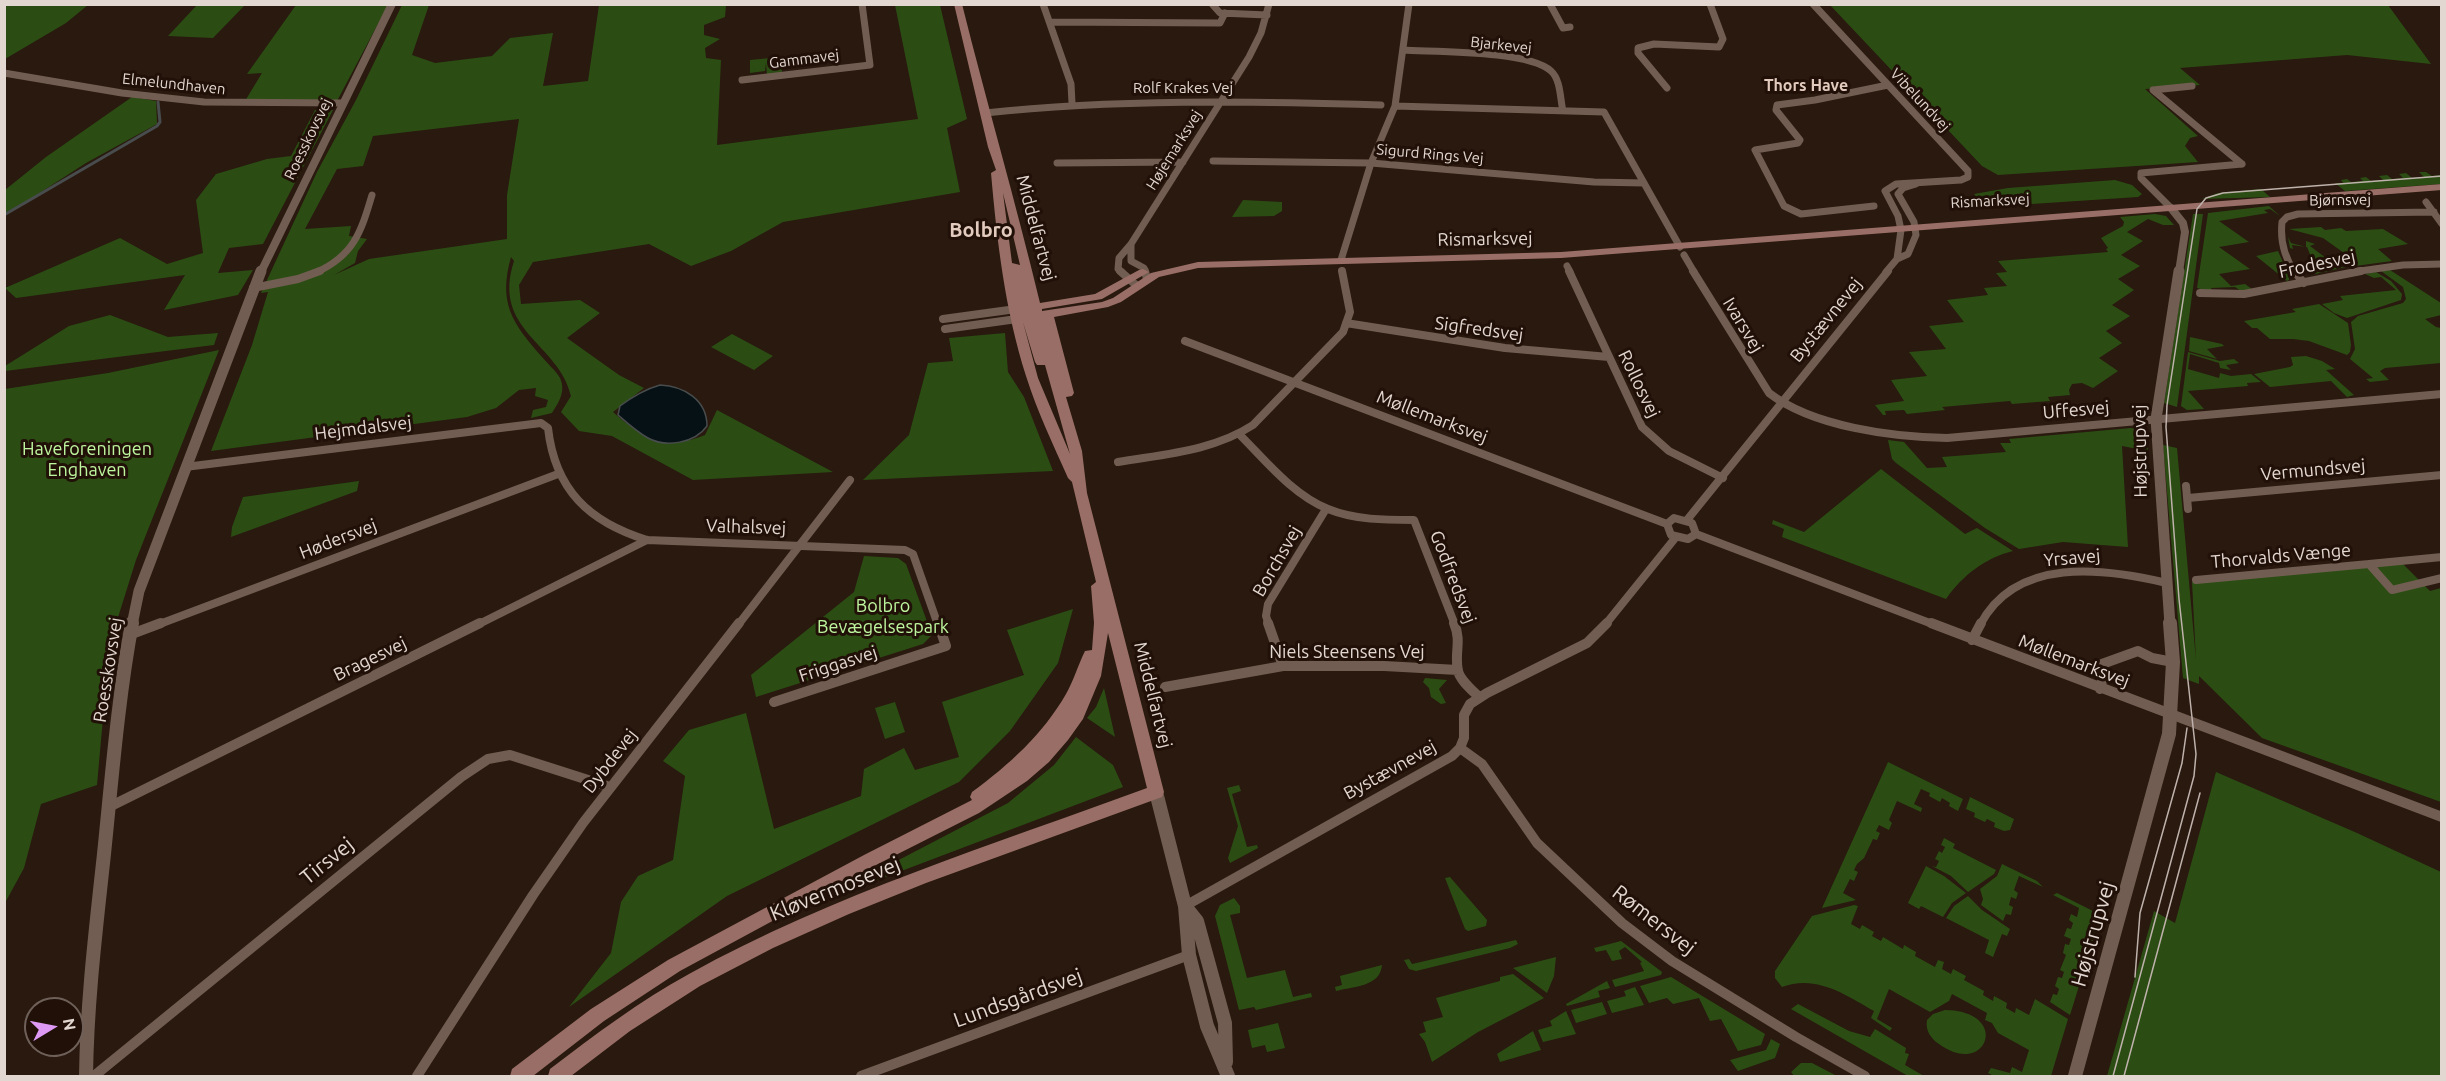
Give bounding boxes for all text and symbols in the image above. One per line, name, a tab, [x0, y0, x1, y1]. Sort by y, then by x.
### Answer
street label: Bjarkevej	[1470, 33, 1532, 57]
street label: Gammavej	[768, 46, 840, 72]
street label: Vibelundvej	[1886, 65, 1954, 135]
street label: Elmelundhaven	[121, 70, 227, 98]
district label: Thors Have	[1764, 76, 1848, 96]
street label: Rolf Krakes Vej	[1133, 79, 1233, 97]
street label: Roesskovsvej	[281, 95, 335, 183]
street label: Højemarksvej	[1142, 107, 1206, 193]
street label: Sigurd Rings Vej	[1376, 140, 1484, 168]
street label: Middelfartvej	[1011, 173, 1061, 283]
street label: Rismarksvej	[1950, 190, 2030, 212]
street label: Bjørnsvej	[2309, 190, 2371, 210]
district label: Bolbro	[949, 218, 1013, 242]
street label: Rismarksvej	[1437, 227, 1533, 251]
street label: Frodesvej	[2277, 245, 2357, 283]
street label: Bystævnevej	[1785, 273, 1867, 367]
street label: Ivarsvej	[1718, 294, 1768, 356]
street label: Sigfredsvej	[1433, 312, 1525, 346]
street label: Rollosvej	[1613, 347, 1665, 421]
street label: Møllemarksvej	[1373, 386, 1491, 448]
street label: Uffesvej	[2042, 396, 2110, 424]
street label: Højstrupvej	[2128, 404, 2152, 498]
street label: Hejmdalsvej	[313, 411, 413, 445]
park label: Haveforeningen Enghaven	[22, 438, 152, 480]
street label: Vermundsvej	[2260, 455, 2366, 485]
street label: Hødersvej	[296, 514, 380, 564]
street label: Valhalsvej	[706, 515, 786, 539]
street label: Borchsvej	[1248, 522, 1306, 600]
street label: Godfredsvej	[1425, 527, 1481, 627]
street label: Thorvalds Vænge	[2210, 539, 2352, 573]
street label: Yrsavej	[2043, 545, 2101, 571]
park label: Bolbro Bevægelsespark	[817, 595, 949, 638]
street label: Roesskovsvej	[89, 616, 127, 724]
street label: Møllemarksvej	[2015, 630, 2133, 692]
street label: Bragesvej	[330, 632, 410, 686]
street label: Middelfartvej	[1129, 640, 1177, 750]
street label: Friggasvej	[796, 641, 880, 687]
street label: Niels Steensens Vej	[1269, 641, 1425, 663]
street label: Dybdevej	[578, 725, 642, 797]
street label: Bystævnevej	[1340, 736, 1440, 804]
street label: Tirsvej	[295, 832, 359, 890]
street label: Kløvermosevej	[766, 851, 904, 927]
street label: Højstrupvej	[2066, 878, 2120, 990]
street label: Rømersvej	[1607, 880, 1701, 960]
street label: Lundsgårdsvej	[950, 963, 1086, 1033]
north arrow	[24, 997, 84, 1057]
text: N	[60, 1017, 80, 1032]

